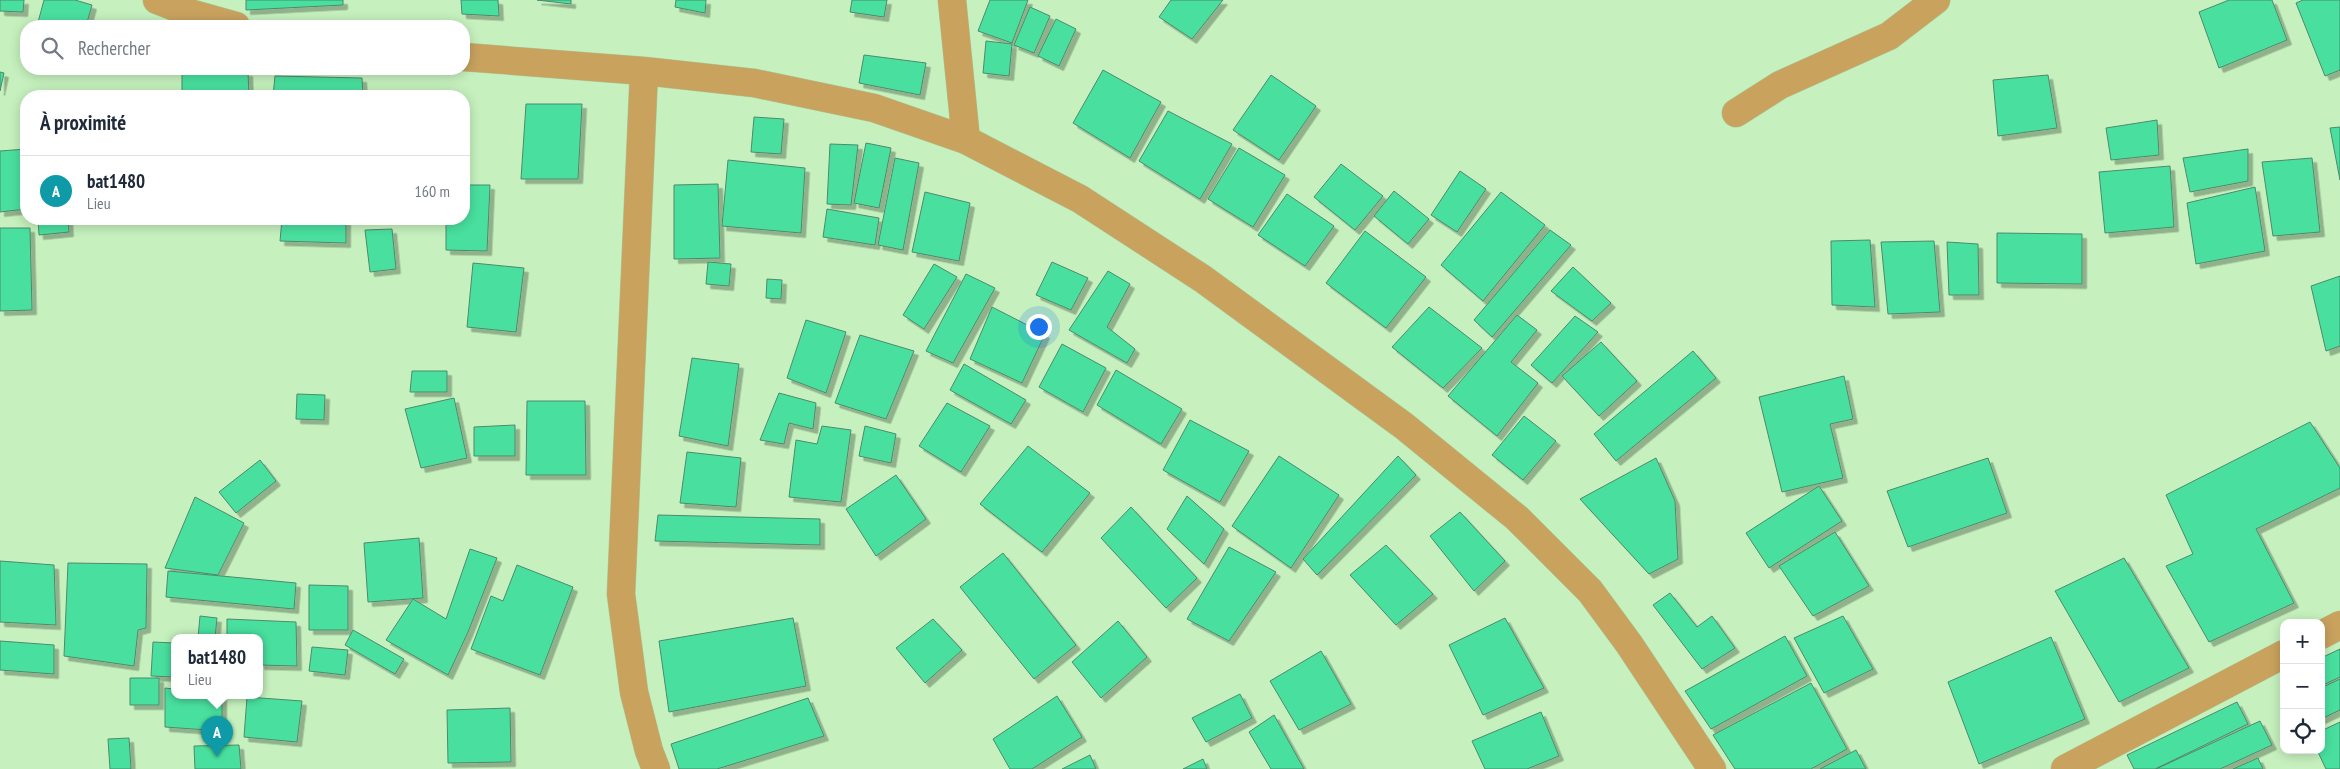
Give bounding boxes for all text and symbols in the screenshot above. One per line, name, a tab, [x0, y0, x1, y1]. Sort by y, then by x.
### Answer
search box	[20, 20, 470, 75]
icon: search	[38, 34, 66, 62]
text: Rechercher	[78, 36, 150, 60]
text: À proximité	[40, 109, 126, 136]
text: bat1480	[87, 169, 145, 193]
text: A	[52, 181, 60, 201]
text: 160 m	[415, 181, 450, 201]
text: Lieu	[87, 193, 111, 213]
your location	[1026, 314, 1052, 340]
map controls	[2280, 619, 2325, 754]
button: +	[2280, 619, 2325, 664]
popup	[171, 634, 263, 699]
text: bat1480	[188, 645, 246, 669]
button: −	[2280, 664, 2325, 709]
text: Lieu	[188, 669, 212, 689]
button: locate	[2280, 709, 2325, 754]
pin: A	[201, 716, 233, 757]

